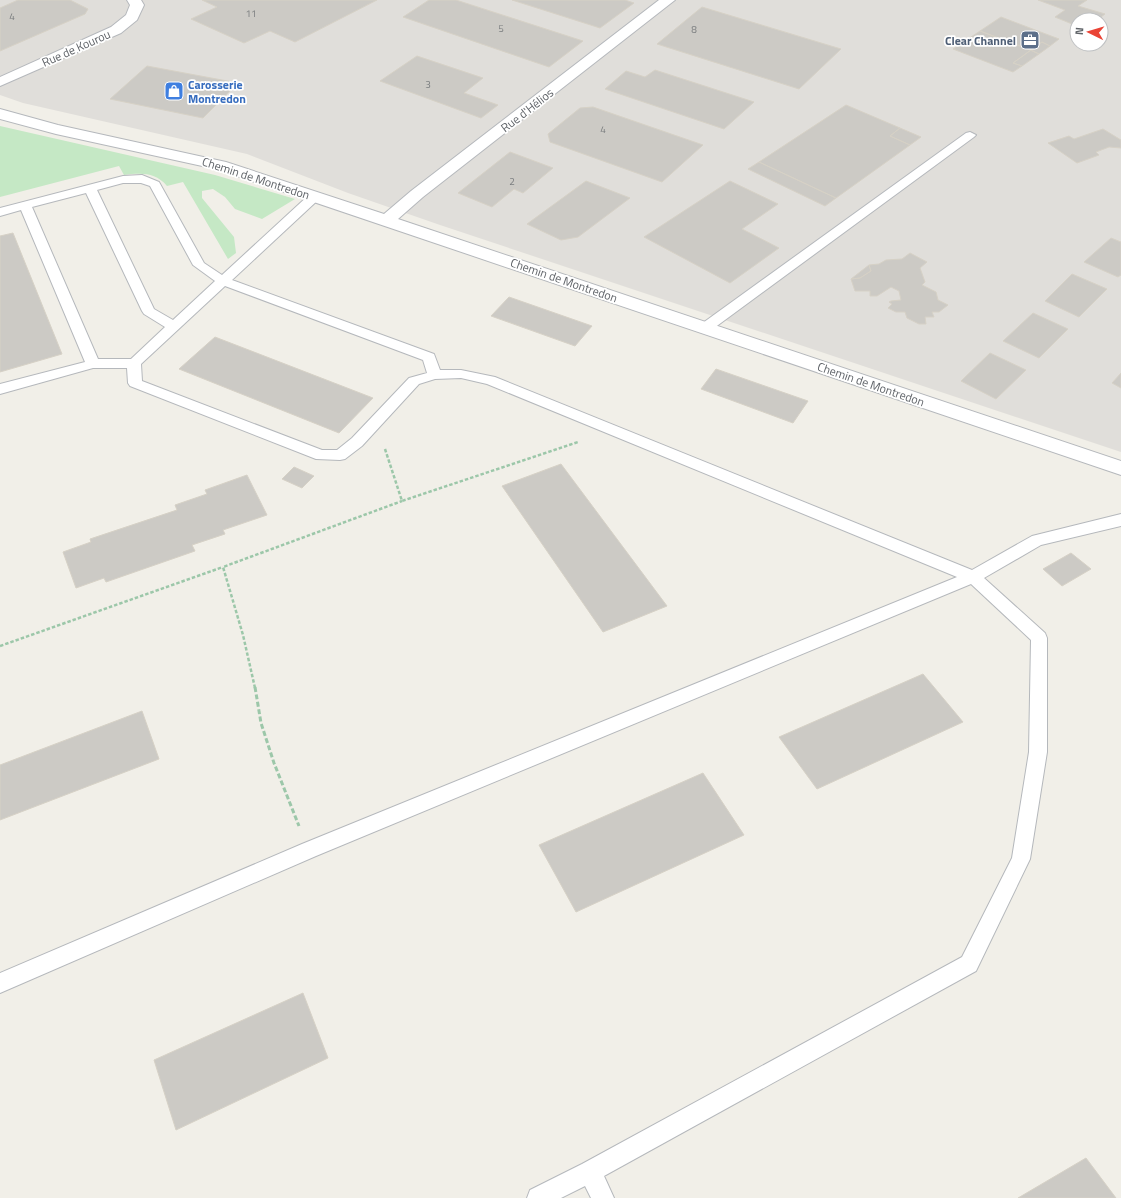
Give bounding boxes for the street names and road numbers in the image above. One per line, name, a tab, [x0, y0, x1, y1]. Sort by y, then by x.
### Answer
street label: Rue de Kourou	[39, 24, 113, 72]
street label: Rue d'Hélios	[496, 83, 558, 137]
street label: Chemin de Montredon	[200, 152, 312, 204]
street label: Chemin de Montredon	[508, 253, 620, 307]
street label: Chemin de Montredon	[815, 357, 927, 411]

